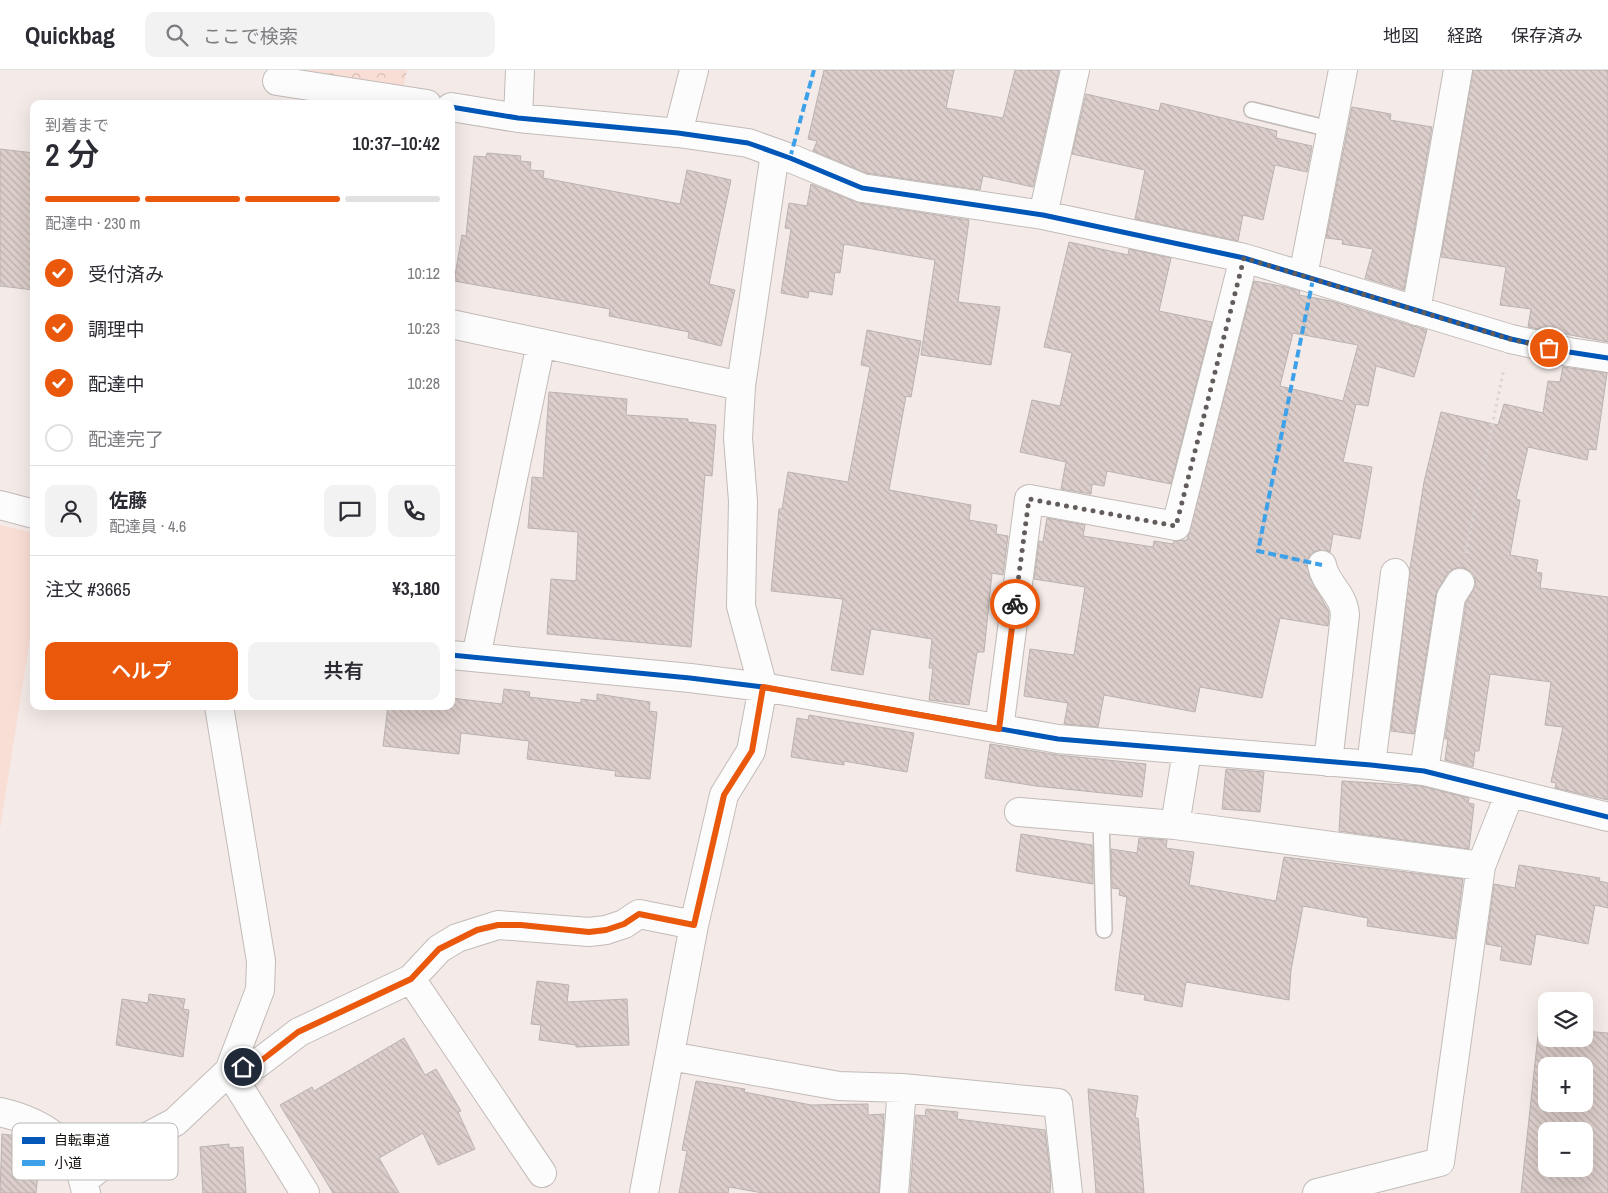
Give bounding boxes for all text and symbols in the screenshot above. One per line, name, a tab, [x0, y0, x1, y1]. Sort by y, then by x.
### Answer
search box	[145, 12, 495, 57]
text: Quickbag	[25, 19, 115, 51]
icon: search	[163, 21, 191, 49]
text: ここで検索	[203, 23, 298, 49]
text: 地図	[1383, 23, 1419, 48]
text: 経路	[1447, 23, 1483, 48]
text: 保存済み	[1511, 23, 1583, 48]
text: 到着まで	[45, 114, 109, 136]
text: 10:37–10:42	[352, 130, 440, 156]
text: 2 分	[45, 133, 99, 176]
text: 配達中 · 230 m	[45, 212, 140, 234]
icon: check	[45, 259, 73, 287]
text: 受付済み	[88, 261, 164, 287]
text: 10:12	[407, 262, 440, 284]
icon: check	[45, 314, 73, 342]
text: 調理中	[88, 316, 145, 342]
text: 10:23	[407, 317, 440, 339]
pin	[1528, 327, 1570, 369]
icon: bag	[1535, 334, 1563, 362]
icon: check	[45, 369, 73, 397]
text: 配達中	[88, 371, 145, 397]
text: 10:28	[407, 372, 440, 394]
text: 配達完了	[88, 426, 164, 452]
button: person	[45, 485, 97, 537]
button: chat	[324, 485, 376, 537]
button: phone	[388, 485, 440, 537]
text: 佐藤	[109, 487, 147, 513]
text: 配達員 · 4.6	[109, 515, 186, 537]
text: ¥3,180	[392, 575, 440, 601]
text: 注文 #3665	[45, 576, 131, 602]
courier	[990, 579, 1040, 629]
icon: bike	[1001, 590, 1029, 618]
button: ヘルプ	[45, 642, 238, 700]
button: 共有	[248, 642, 440, 700]
map controls	[1538, 992, 1593, 1177]
button: layers	[1538, 992, 1593, 1047]
pin	[222, 1046, 264, 1088]
icon: home	[229, 1053, 257, 1081]
button: +	[1538, 1057, 1593, 1112]
button: −	[1538, 1122, 1593, 1177]
legend	[12, 1123, 178, 1180]
text: 自転車道	[54, 1131, 110, 1149]
text: 小道	[54, 1154, 82, 1172]

